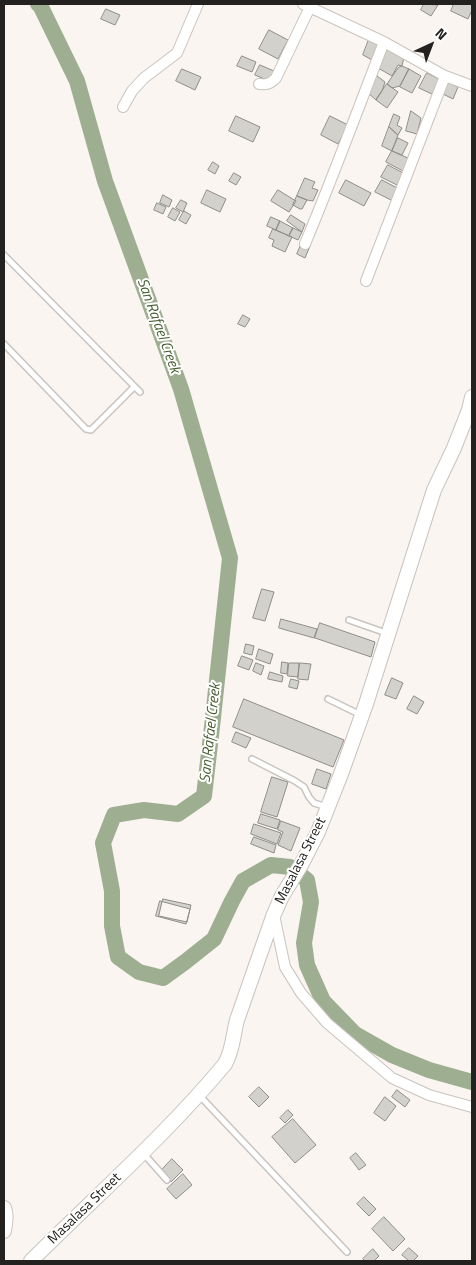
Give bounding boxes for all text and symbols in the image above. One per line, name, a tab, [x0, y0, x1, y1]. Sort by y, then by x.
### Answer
north arrow	[406, 20, 456, 70]
text: N	[431, 23, 452, 45]
water label: San Rafael Creek	[132, 276, 184, 376]
water label: San Rafael Creek	[197, 682, 225, 784]
street label: Masalasa Street	[272, 815, 330, 907]
street label: Masalasa Street	[45, 1170, 125, 1248]

